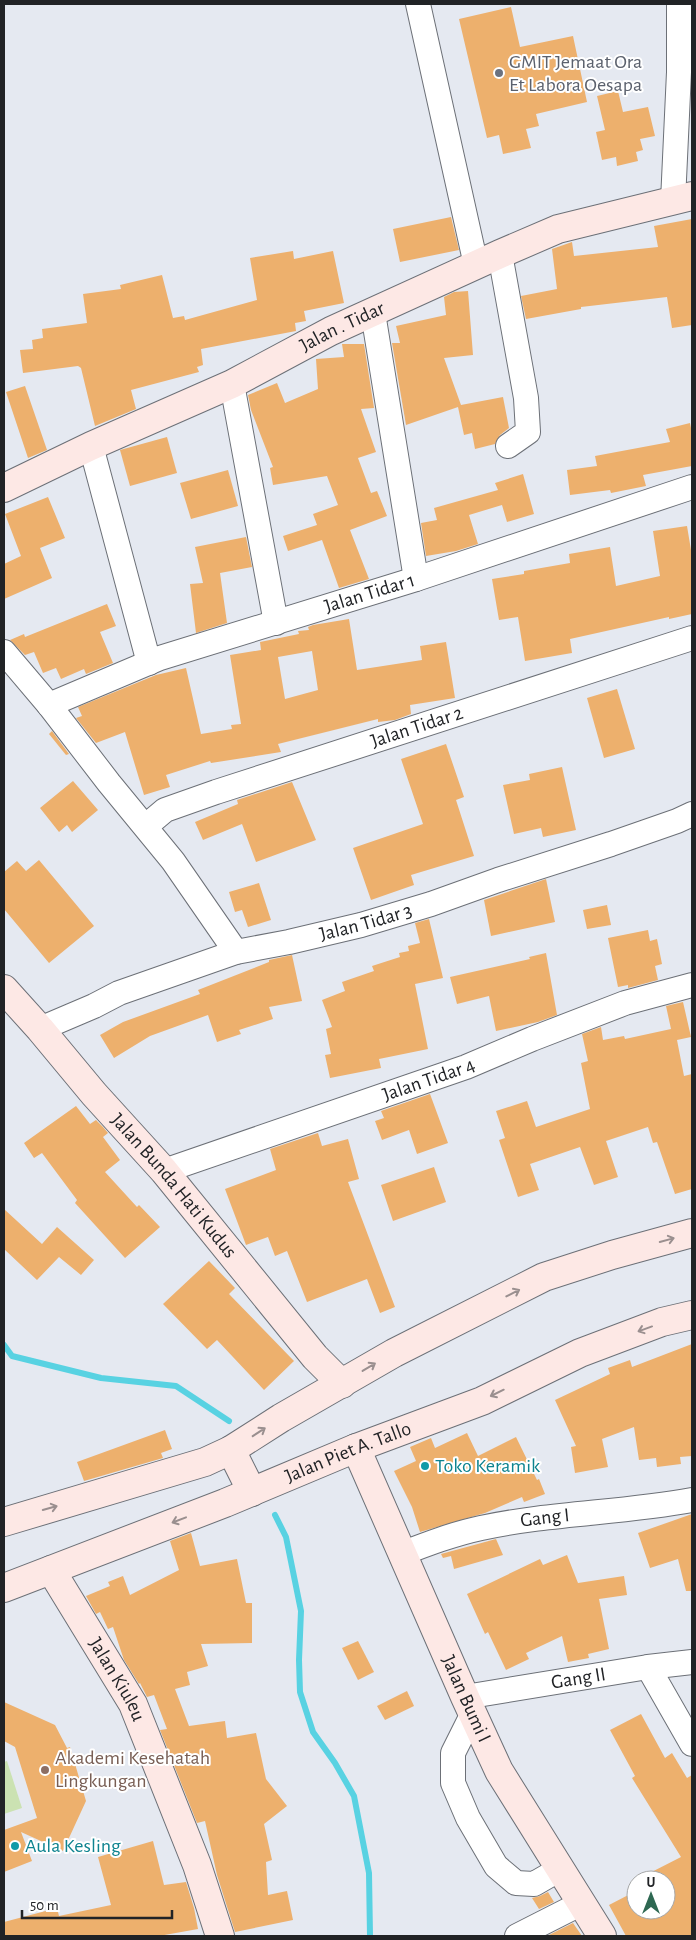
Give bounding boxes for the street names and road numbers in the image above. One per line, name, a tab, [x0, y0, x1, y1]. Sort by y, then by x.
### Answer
street label: Jalan . Tidar	[297, 298, 388, 356]
street label: Jalan Tidar 1	[322, 570, 417, 617]
street label: Jalan Tidar 2	[368, 703, 465, 751]
street label: Jalan Tidar 3	[318, 900, 414, 944]
street label: Jalan Tidar 4	[380, 1054, 478, 1105]
street label: Jalan Bunda Hati Kudus	[107, 1110, 240, 1262]
street label: Jalan Piet A. Tallo	[282, 1418, 414, 1487]
street label: Gang I	[519, 1505, 571, 1531]
street label: Jalan Kiuleu	[85, 1634, 149, 1724]
street label: Jalan Bumi I	[438, 1652, 494, 1745]
street label: Gang II	[550, 1664, 607, 1693]

